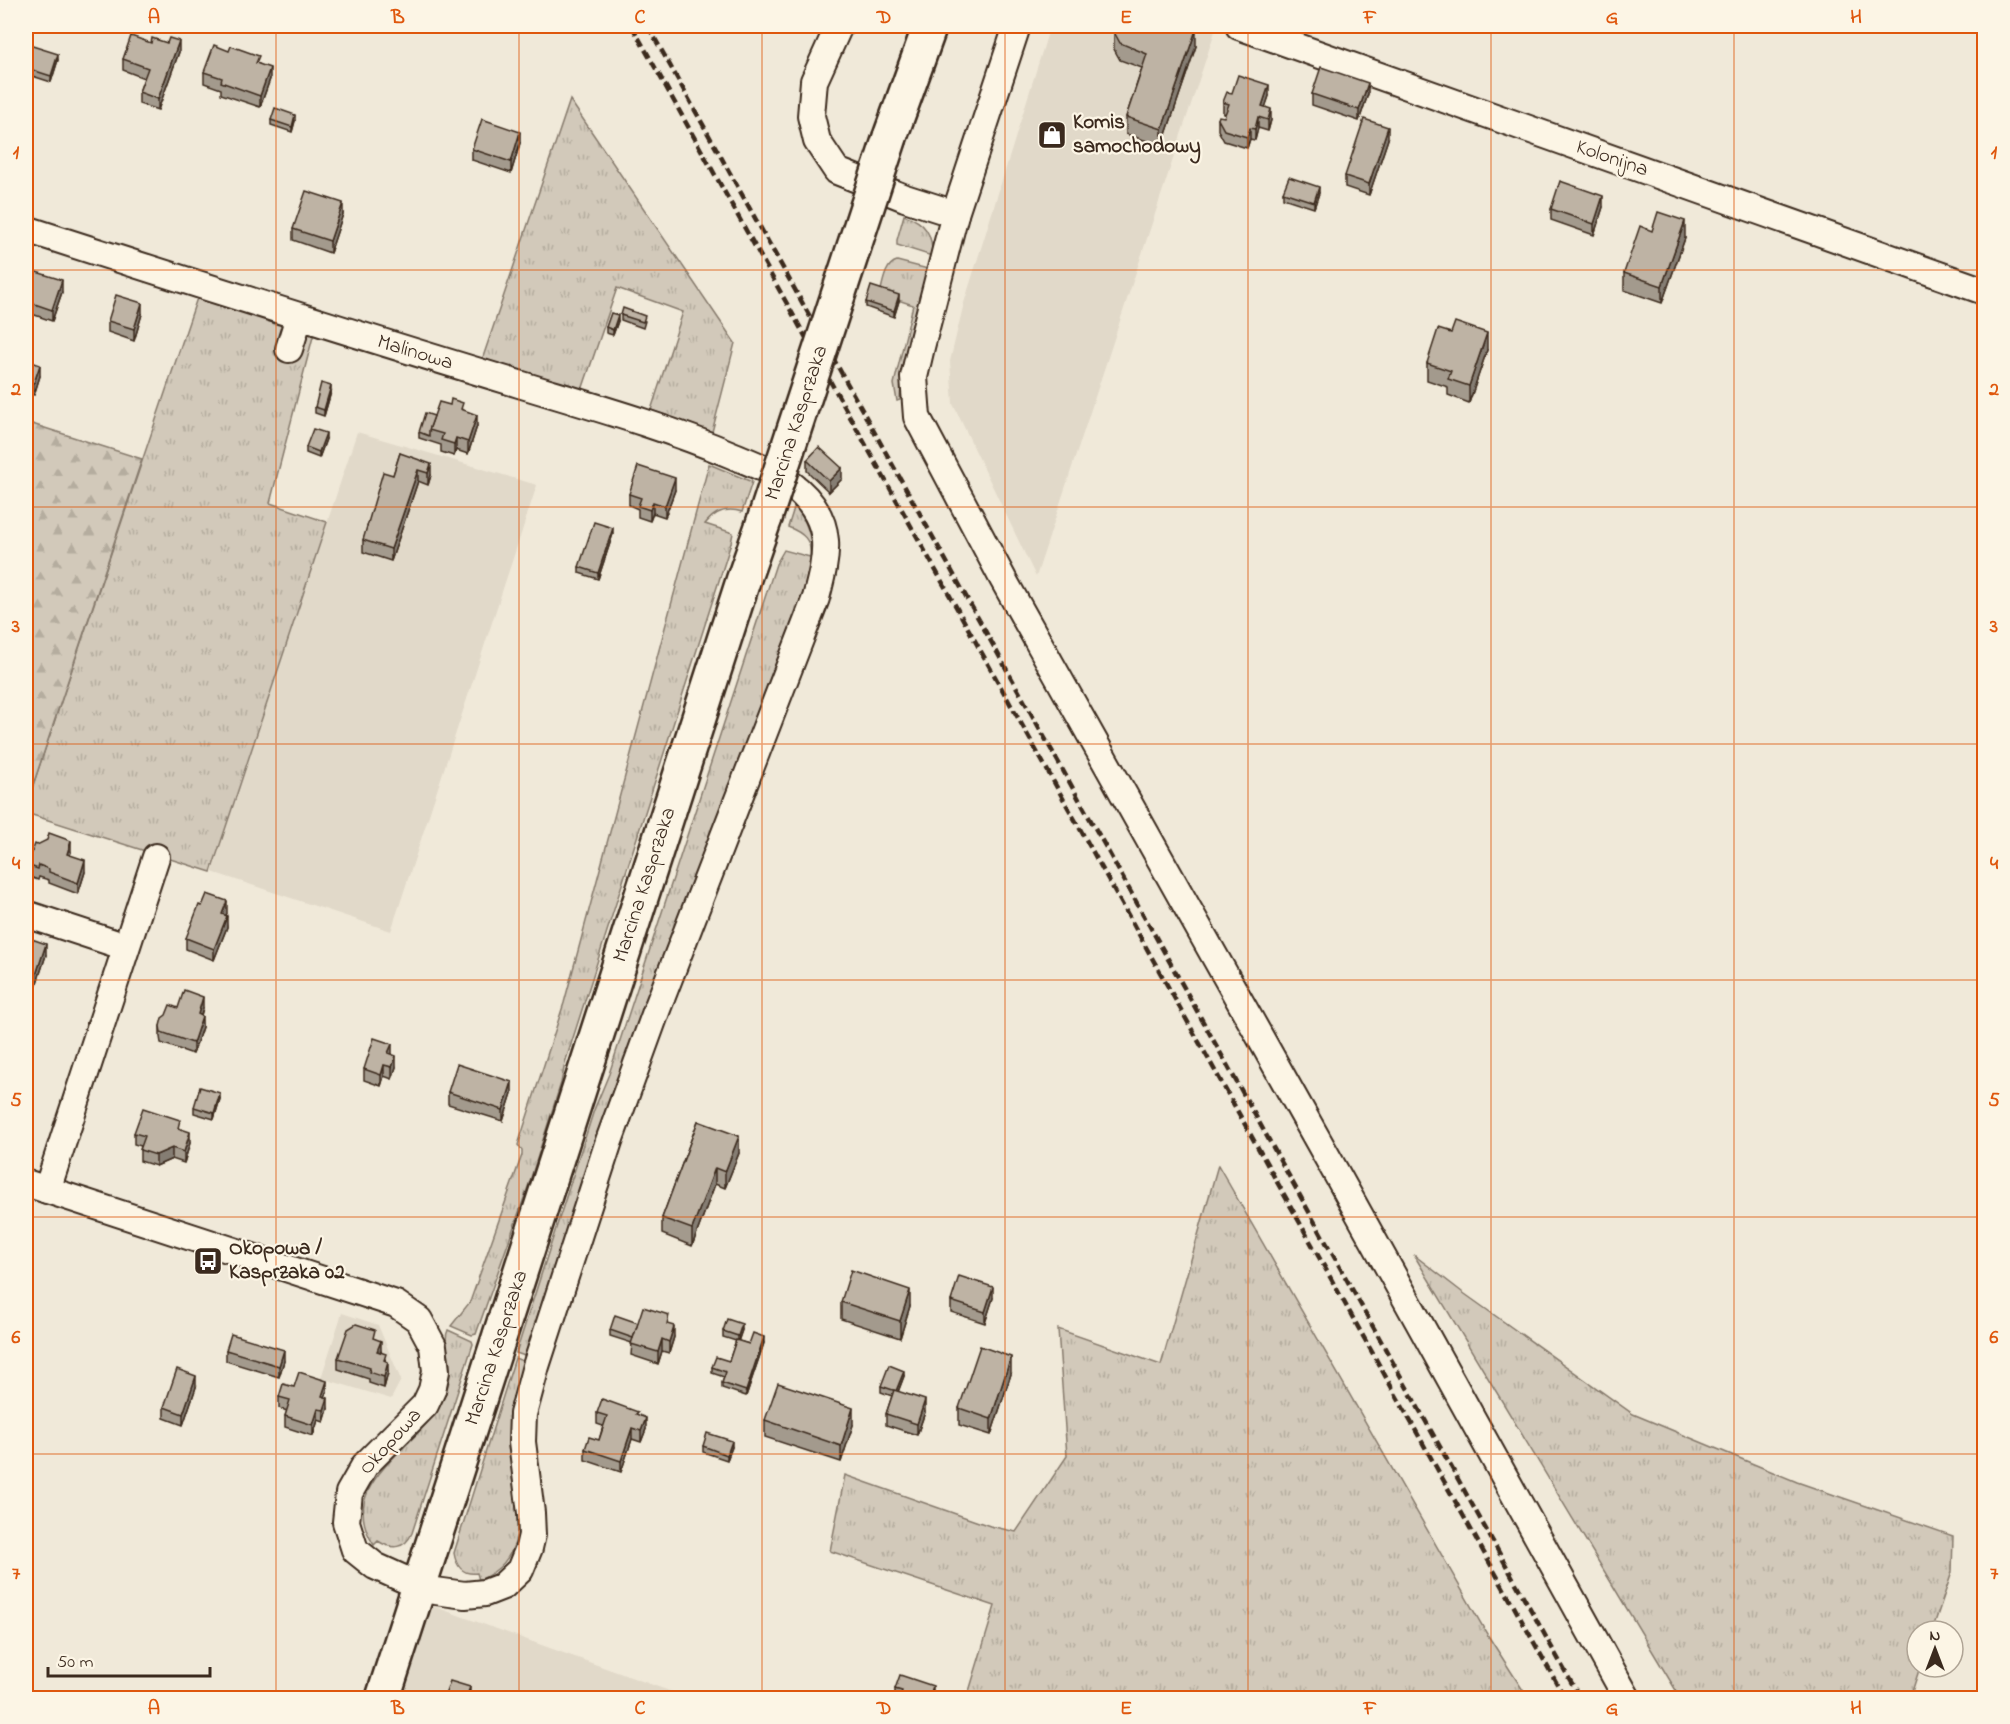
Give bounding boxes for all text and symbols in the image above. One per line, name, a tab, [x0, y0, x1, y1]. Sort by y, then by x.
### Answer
text: A	[148, 4, 160, 33]
text: B	[390, 4, 405, 33]
text: C	[635, 4, 646, 33]
text: D	[876, 4, 891, 33]
text: E	[1120, 4, 1132, 33]
text: F	[1363, 4, 1377, 33]
text: G	[1606, 4, 1619, 33]
text: H	[1850, 4, 1862, 33]
place label: Komis samochodowy	[1073, 108, 1201, 164]
shop icon: Komis samochodowy	[1036, 119, 1068, 151]
street label: Kolonijna	[1572, 133, 1652, 185]
text: 1	[13, 139, 20, 168]
text: 1	[1991, 139, 1998, 168]
street label: Malinowa	[373, 327, 457, 379]
street label: Marcina Kasprzaka	[758, 342, 836, 504]
text: 2	[10, 376, 21, 405]
text: 2	[1988, 376, 1999, 405]
text: 3	[11, 613, 20, 642]
text: 3	[1989, 613, 1998, 642]
street label: Marcina Kasprzaka	[606, 804, 684, 966]
text: 4	[12, 850, 21, 879]
text: 4	[1990, 850, 1999, 879]
text: 5	[10, 1087, 22, 1116]
text: 5	[1988, 1087, 2000, 1116]
place label: Okopowa / Kasprzaka 02	[229, 1234, 345, 1288]
bus stop icon: Okopowa / Kasprzaka 02	[192, 1245, 224, 1277]
street label: Marcina Kasprzaka	[458, 1267, 536, 1429]
text: 6	[12, 1324, 21, 1353]
text: 6	[1990, 1324, 1999, 1353]
street label: Okopowa	[353, 1402, 429, 1482]
text: 7	[12, 1560, 21, 1589]
text: 7	[1990, 1560, 1999, 1589]
north arrow	[1905, 1619, 1965, 1679]
text: N	[1930, 1624, 1941, 1648]
scale bar	[48, 1640, 210, 1678]
text: 50 m	[57, 1650, 94, 1676]
text: A	[148, 1695, 160, 1724]
text: B	[390, 1695, 405, 1724]
text: C	[635, 1695, 646, 1724]
text: D	[876, 1695, 891, 1724]
text: E	[1120, 1695, 1132, 1724]
text: F	[1363, 1695, 1377, 1724]
text: G	[1606, 1695, 1619, 1724]
text: H	[1850, 1695, 1862, 1724]

